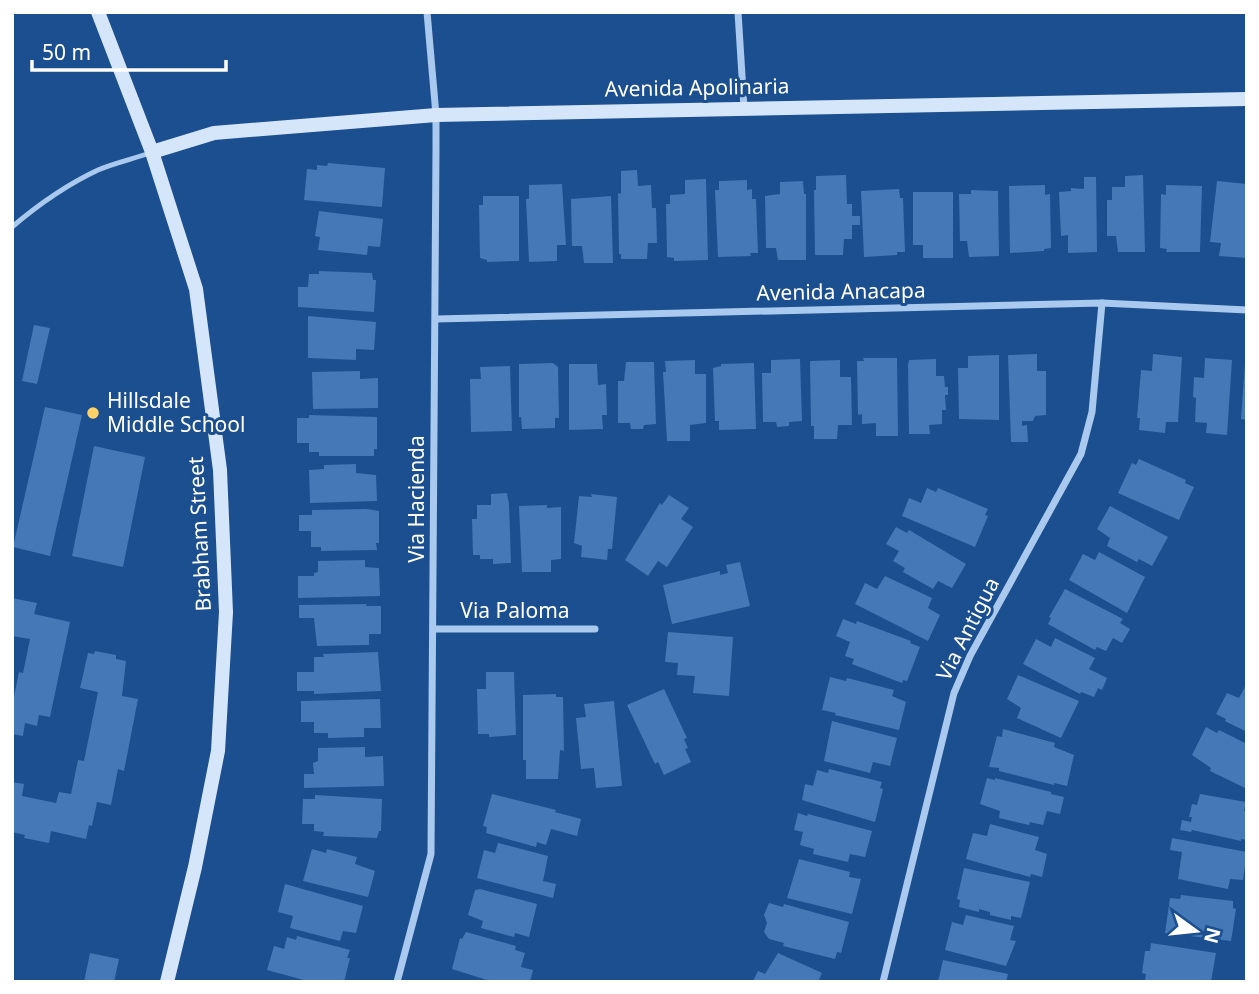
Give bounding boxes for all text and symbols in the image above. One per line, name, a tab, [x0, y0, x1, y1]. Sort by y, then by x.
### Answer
scale bar	[32, 28, 226, 72]
text: 50 m	[42, 38, 91, 66]
street label: Avenida Apolinaria	[604, 71, 790, 103]
street label: Avenida Anacapa	[756, 276, 926, 306]
place label: Hillsdale Middle School	[107, 386, 245, 438]
marker: Hillsdale Middle School	[85, 405, 101, 421]
street label: Via Hacienda	[402, 435, 430, 563]
street label: Brabham Street	[181, 455, 217, 612]
street label: Via Antigua	[929, 572, 1005, 685]
street label: Via Paloma	[460, 596, 570, 624]
north arrow	[1161, 896, 1231, 966]
text: N	[1198, 925, 1227, 946]

